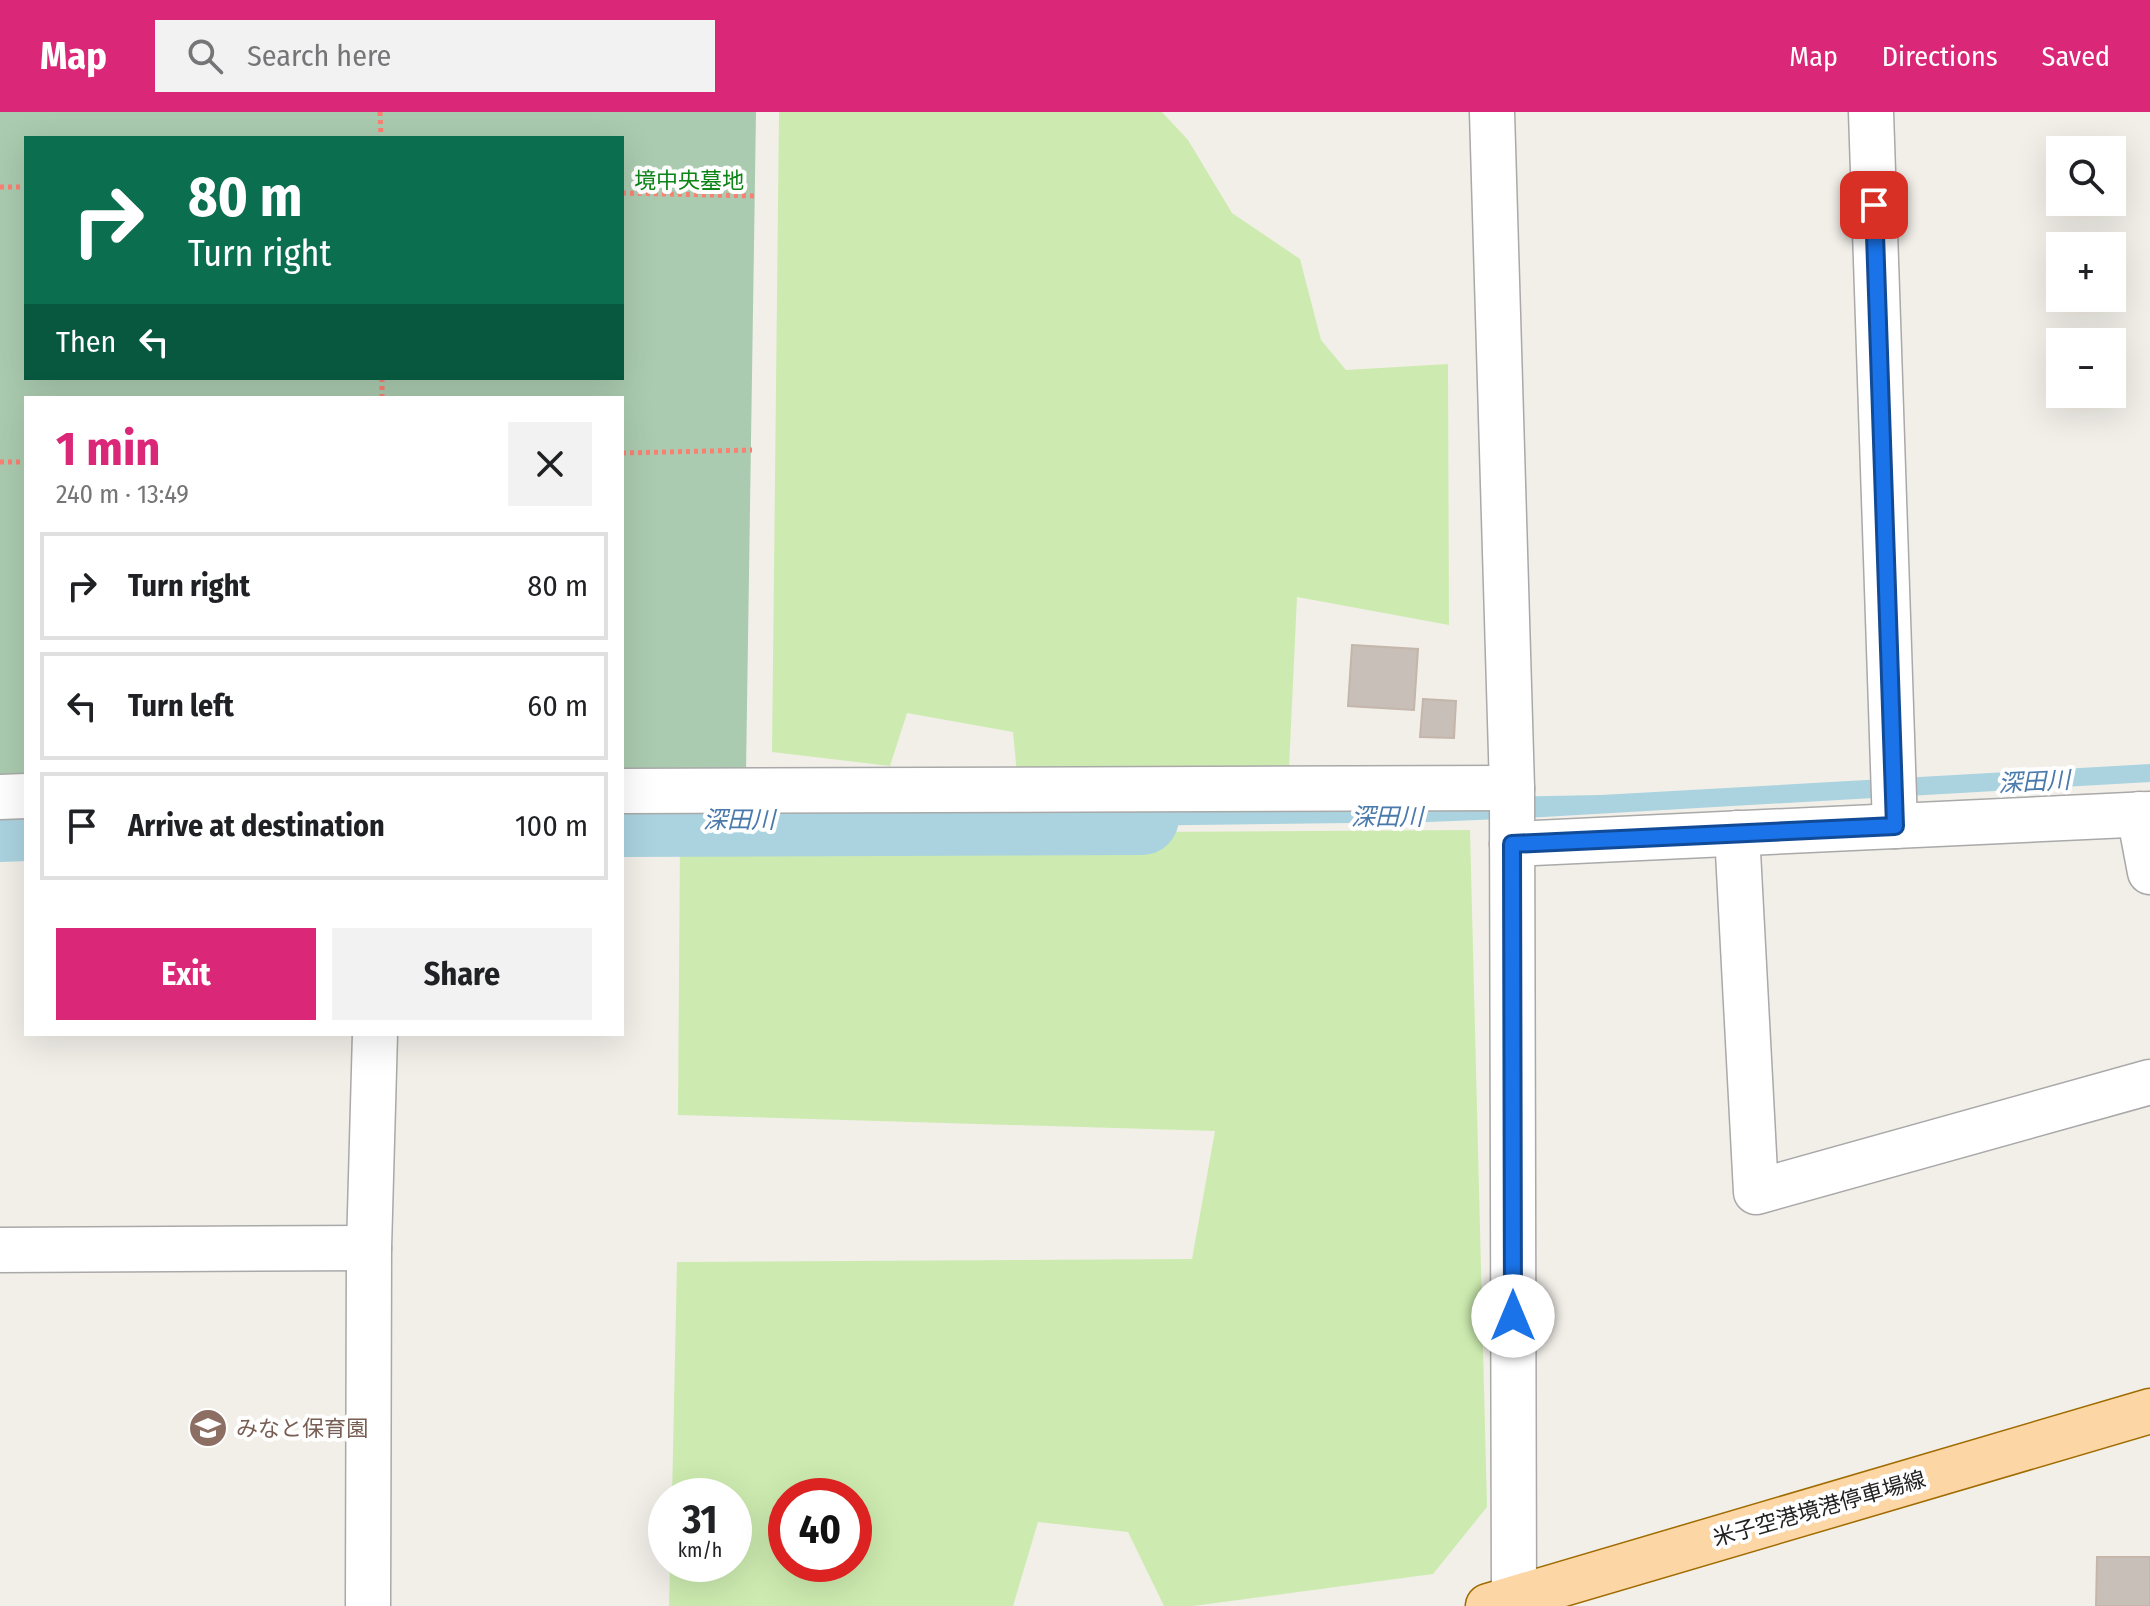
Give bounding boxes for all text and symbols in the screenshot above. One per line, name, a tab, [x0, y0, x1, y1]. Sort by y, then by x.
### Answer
search box	[155, 20, 715, 92]
text: Map	[40, 33, 107, 79]
icon: search	[183, 34, 227, 78]
text: Search here	[247, 38, 391, 74]
text: Map	[1789, 40, 1838, 73]
text: Directions	[1882, 40, 1998, 73]
text: Saved	[2042, 40, 2110, 73]
map controls	[2046, 136, 2126, 408]
button: search	[2046, 136, 2126, 216]
text: 80 m	[188, 164, 303, 231]
park label: 境中央墓地	[634, 167, 744, 194]
icon: right	[56, 168, 160, 272]
pin	[1840, 171, 1908, 239]
icon: arrive	[1852, 183, 1896, 227]
text: Turn right	[188, 232, 331, 276]
button: +	[2046, 232, 2126, 312]
icon: left	[132, 320, 176, 364]
text: Then	[56, 324, 116, 360]
button: −	[2046, 328, 2126, 408]
text: 1 min	[56, 420, 161, 478]
button: close	[508, 422, 592, 506]
text: 240 m · 13:49	[56, 479, 189, 510]
icon: right	[60, 564, 104, 608]
text: Turn right	[128, 568, 250, 604]
text: 80 m	[527, 568, 588, 604]
icon: left	[60, 684, 104, 728]
text: Turn left	[128, 688, 234, 724]
text: 60 m	[527, 688, 588, 724]
water label: 深田川	[1997, 766, 2074, 798]
water label: 深田川	[1351, 803, 1426, 831]
icon: arrive	[60, 804, 104, 848]
water label: 深田川	[703, 806, 778, 834]
text: Arrive at destination	[128, 808, 385, 844]
text: 100 m	[515, 808, 588, 844]
button: Exit	[56, 928, 316, 1020]
button: Share	[332, 928, 592, 1020]
position arrow	[1471, 1274, 1555, 1358]
school or university icon: みなと保育園	[187, 1407, 229, 1449]
place label: みなと保育園	[236, 1415, 368, 1442]
street label: 米子空港境港停車場線	[1710, 1465, 1929, 1552]
speed limit sign: 40	[768, 1478, 872, 1582]
text: 31	[682, 1496, 718, 1544]
text: km/h	[678, 1538, 722, 1562]

